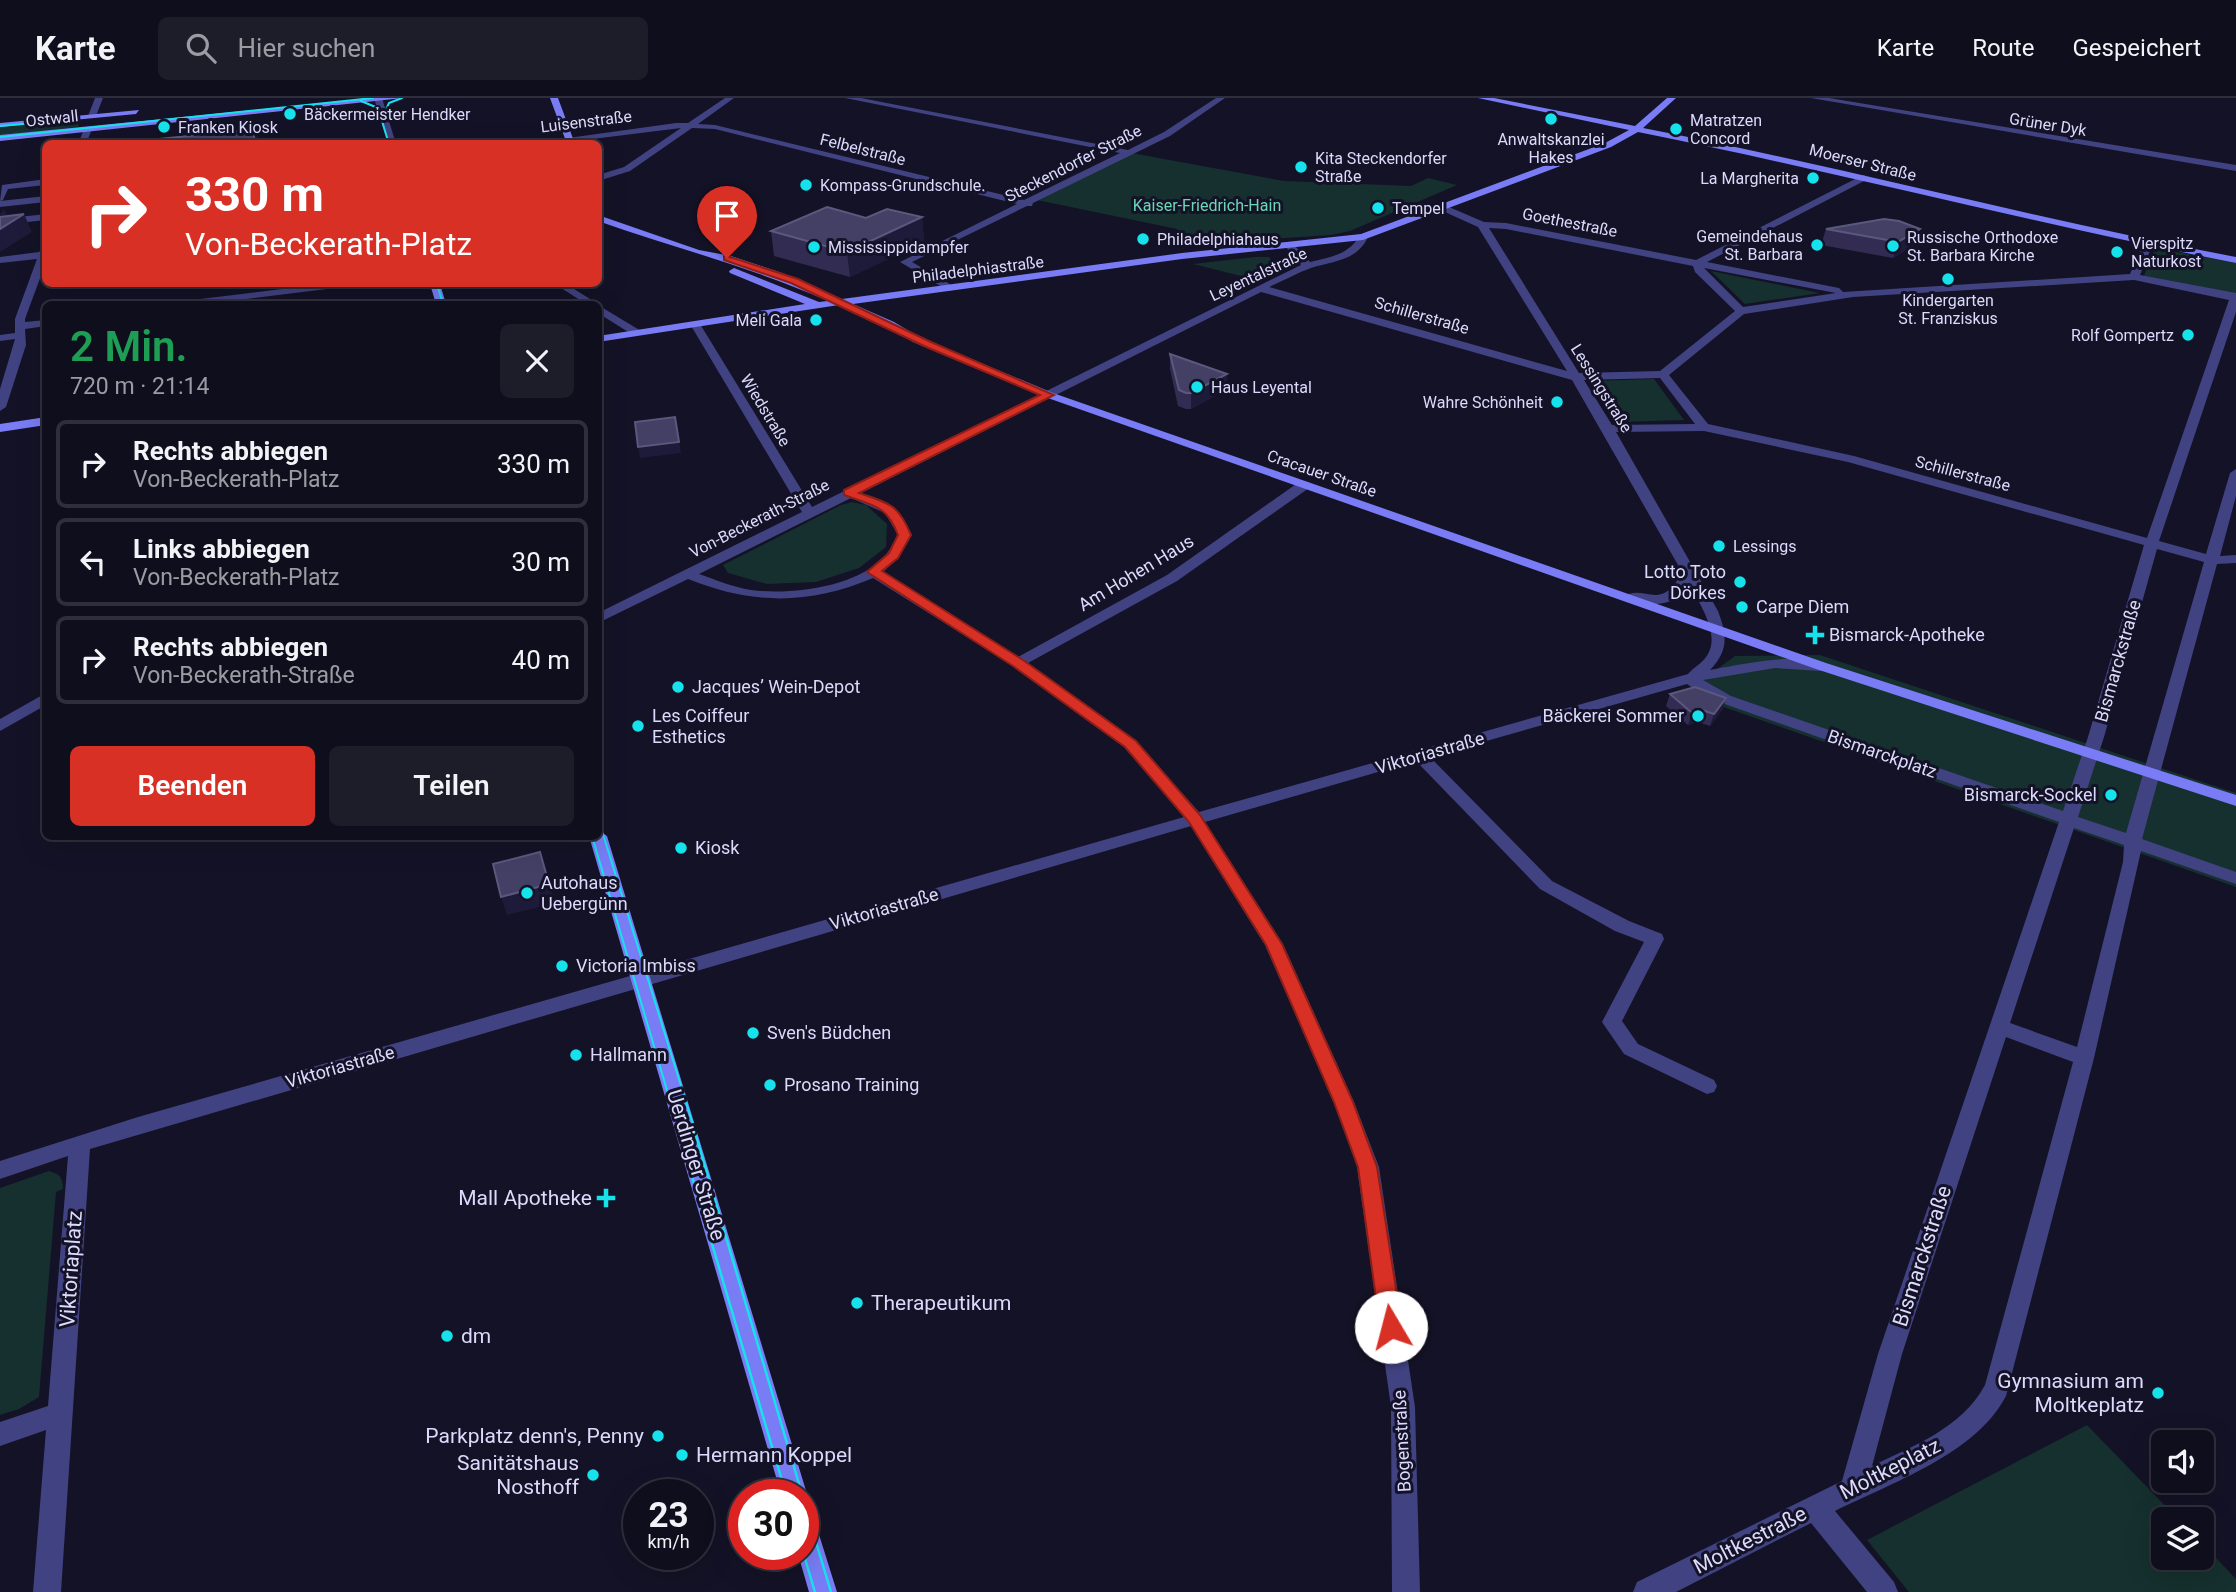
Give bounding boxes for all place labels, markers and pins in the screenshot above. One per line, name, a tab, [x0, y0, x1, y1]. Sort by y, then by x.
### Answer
place label: Bäckermeister Hendker	[304, 105, 471, 124]
marker: Bäckermeister Hendker	[282, 106, 298, 122]
marker: Anwaltskanzlei Hakes	[1543, 111, 1559, 127]
place label: Matratzen Concord	[1690, 111, 1762, 148]
place label: Franken Kiosk	[178, 118, 279, 137]
marker: Franken Kiosk	[156, 119, 172, 135]
marker: Matratzen Concord	[1668, 121, 1684, 137]
place label: Anwaltskanzlei Hakes	[1497, 130, 1605, 167]
place label: Kita Steckendorfer Straße	[1315, 149, 1447, 186]
marker: Kita Steckendorfer Straße	[1293, 159, 1309, 175]
place label: La Margherita	[1700, 169, 1799, 188]
marker: La Margherita	[1805, 170, 1821, 186]
place label: Kompass-Grundschule.	[820, 176, 985, 195]
marker: Kompass-Grundschule.	[798, 177, 814, 193]
pin	[697, 186, 757, 258]
place label: Tempel	[1392, 199, 1445, 218]
marker: Tempel	[1370, 200, 1386, 216]
place label: Gemeindehaus St. Barbara	[1696, 227, 1803, 264]
place label: Russische Orthodoxe St. Barbara Kirche	[1907, 228, 2058, 265]
place label: Philadelphiahaus	[1157, 230, 1279, 249]
marker: Philadelphiahaus	[1135, 231, 1151, 247]
place label: Vierspitz Naturkost	[2131, 234, 2201, 271]
marker: Gemeindehaus St. Barbara	[1809, 237, 1825, 253]
place label: Mississippidampfer	[828, 238, 969, 257]
marker: Russische Orthodoxe St. Barbara Kirche	[1885, 238, 1901, 254]
marker: Mississippidampfer	[806, 239, 822, 255]
marker: Vierspitz Naturkost	[2109, 244, 2125, 260]
marker: Kindergarten St. Franziskus	[1940, 271, 1956, 287]
place label: Kindergarten St. Franziskus	[1898, 291, 1998, 328]
place label: Meli Gala	[736, 311, 802, 330]
marker: Meli Gala	[808, 312, 824, 328]
place label: Rolf Gompertz	[2071, 326, 2174, 345]
marker: Rolf Gompertz	[2180, 327, 2196, 343]
place label: Haus Leyental	[1211, 378, 1312, 397]
marker: Haus Leyental	[1189, 379, 1205, 395]
place label: Wahre Schönheit	[1423, 393, 1543, 412]
marker: Wahre Schönheit	[1549, 394, 1565, 410]
place label: Lessings	[1733, 537, 1797, 556]
marker: Lessings	[1711, 538, 1727, 554]
place label: Lotto Toto Dörkes	[1644, 561, 1726, 603]
marker: Lotto Toto Dörkes	[1732, 574, 1748, 590]
place label: Carpe Diem	[1756, 596, 1849, 617]
marker: Carpe Diem	[1734, 599, 1750, 615]
place label: Bismarck-Apotheke	[1829, 624, 1985, 645]
marker: Bismarck-Apotheke	[1807, 627, 1823, 643]
place label: Jacques’ Wein-Depot	[692, 676, 860, 697]
marker: Jacques’ Wein-Depot	[670, 679, 686, 695]
place label: Les Coiffeur Esthetics	[652, 705, 749, 747]
place label: Bäckerei Sommer	[1543, 705, 1684, 726]
marker: Bäckerei Sommer	[1690, 708, 1706, 724]
marker: Les Coiffeur Esthetics	[630, 718, 646, 734]
place label: Bismarck-Sockel	[1964, 784, 2097, 805]
marker: Bismarck-Sockel	[2103, 787, 2119, 803]
place label: Kiosk	[695, 837, 740, 858]
marker: Kiosk	[673, 840, 689, 856]
place label: Autohaus Uebergünn	[541, 872, 628, 914]
marker: Autohaus Uebergünn	[519, 885, 535, 901]
place label: Victoria Imbiss	[576, 955, 696, 976]
marker: Victoria Imbiss	[554, 958, 570, 974]
place label: Sven's Büdchen	[767, 1022, 891, 1043]
marker: Sven's Büdchen	[745, 1025, 761, 1041]
place label: Hallmann	[590, 1044, 667, 1065]
marker: Hallmann	[568, 1047, 584, 1063]
place label: Prosano Training	[784, 1074, 919, 1095]
marker: Prosano Training	[762, 1077, 778, 1093]
place label: Mall Apotheke	[458, 1186, 592, 1210]
marker: Mall Apotheke	[598, 1190, 614, 1206]
place label: Therapeutikum	[871, 1291, 1011, 1315]
marker: Therapeutikum	[849, 1295, 865, 1311]
place label: dm	[461, 1324, 491, 1348]
marker: dm	[439, 1328, 455, 1344]
place label: Gymnasium am Moltkeplatz	[1997, 1369, 2144, 1417]
marker: Gymnasium am Moltkeplatz	[2150, 1385, 2166, 1401]
place label: Parkplatz denn's, Penny	[425, 1424, 644, 1448]
marker: Parkplatz denn's, Penny	[650, 1428, 666, 1444]
place label: Hermann Koppel	[696, 1443, 852, 1467]
marker: Hermann Koppel	[674, 1447, 690, 1463]
place label: Sanitätshaus Nosthoff	[457, 1451, 580, 1499]
marker: Sanitätshaus Nosthoff	[585, 1467, 601, 1483]

